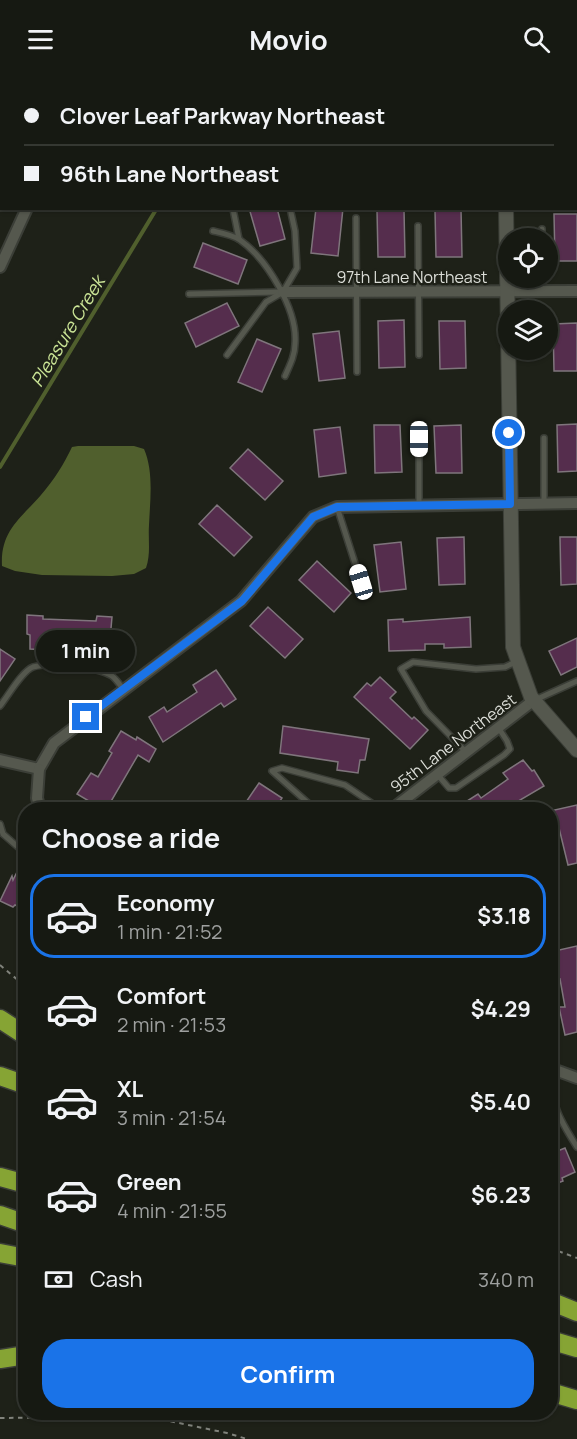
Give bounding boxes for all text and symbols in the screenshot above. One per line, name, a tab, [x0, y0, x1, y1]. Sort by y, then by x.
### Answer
text: Movio	[249, 21, 328, 58]
icon: menu	[24, 23, 57, 56]
icon: search	[520, 23, 553, 56]
text: Clover Leaf Parkway Northeast	[60, 101, 385, 131]
text: 96th Lane Northeast	[60, 159, 279, 189]
map controls	[498, 228, 558, 360]
button: locate	[498, 228, 558, 288]
street label: 97th Lane Northeast	[337, 266, 487, 288]
water label: Pleasure Creek	[24, 269, 111, 391]
button: layers	[498, 300, 558, 360]
route start	[495, 419, 522, 446]
car	[410, 421, 428, 457]
car	[347, 562, 375, 602]
callout: 1 min	[36, 630, 136, 672]
text: 1 min	[61, 637, 110, 664]
street label: 95th Lane Northeast	[386, 688, 520, 798]
route end	[72, 703, 99, 730]
text: Choose a ride	[42, 819, 220, 856]
text: Economy	[117, 888, 215, 918]
icon: car	[45, 889, 99, 943]
text: $3.18	[477, 901, 531, 931]
text: 1 min · 21:52	[117, 918, 222, 945]
text: Comfort	[117, 981, 206, 1011]
icon: car	[45, 982, 99, 1036]
text: $4.29	[471, 994, 531, 1024]
text: 2 min · 21:53	[117, 1011, 226, 1038]
text: XL	[117, 1074, 143, 1104]
icon: car	[45, 1075, 99, 1129]
text: $5.40	[470, 1087, 531, 1117]
text: 3 min · 21:54	[117, 1104, 227, 1131]
text: Green	[117, 1167, 182, 1197]
icon: car	[45, 1168, 99, 1222]
text: $6.23	[471, 1180, 531, 1210]
text: 4 min · 21:55	[117, 1197, 227, 1224]
icon: cash	[42, 1263, 75, 1296]
text: Cash	[90, 1264, 143, 1294]
text: 340 m	[478, 1266, 534, 1293]
button: Confirm	[42, 1339, 534, 1408]

